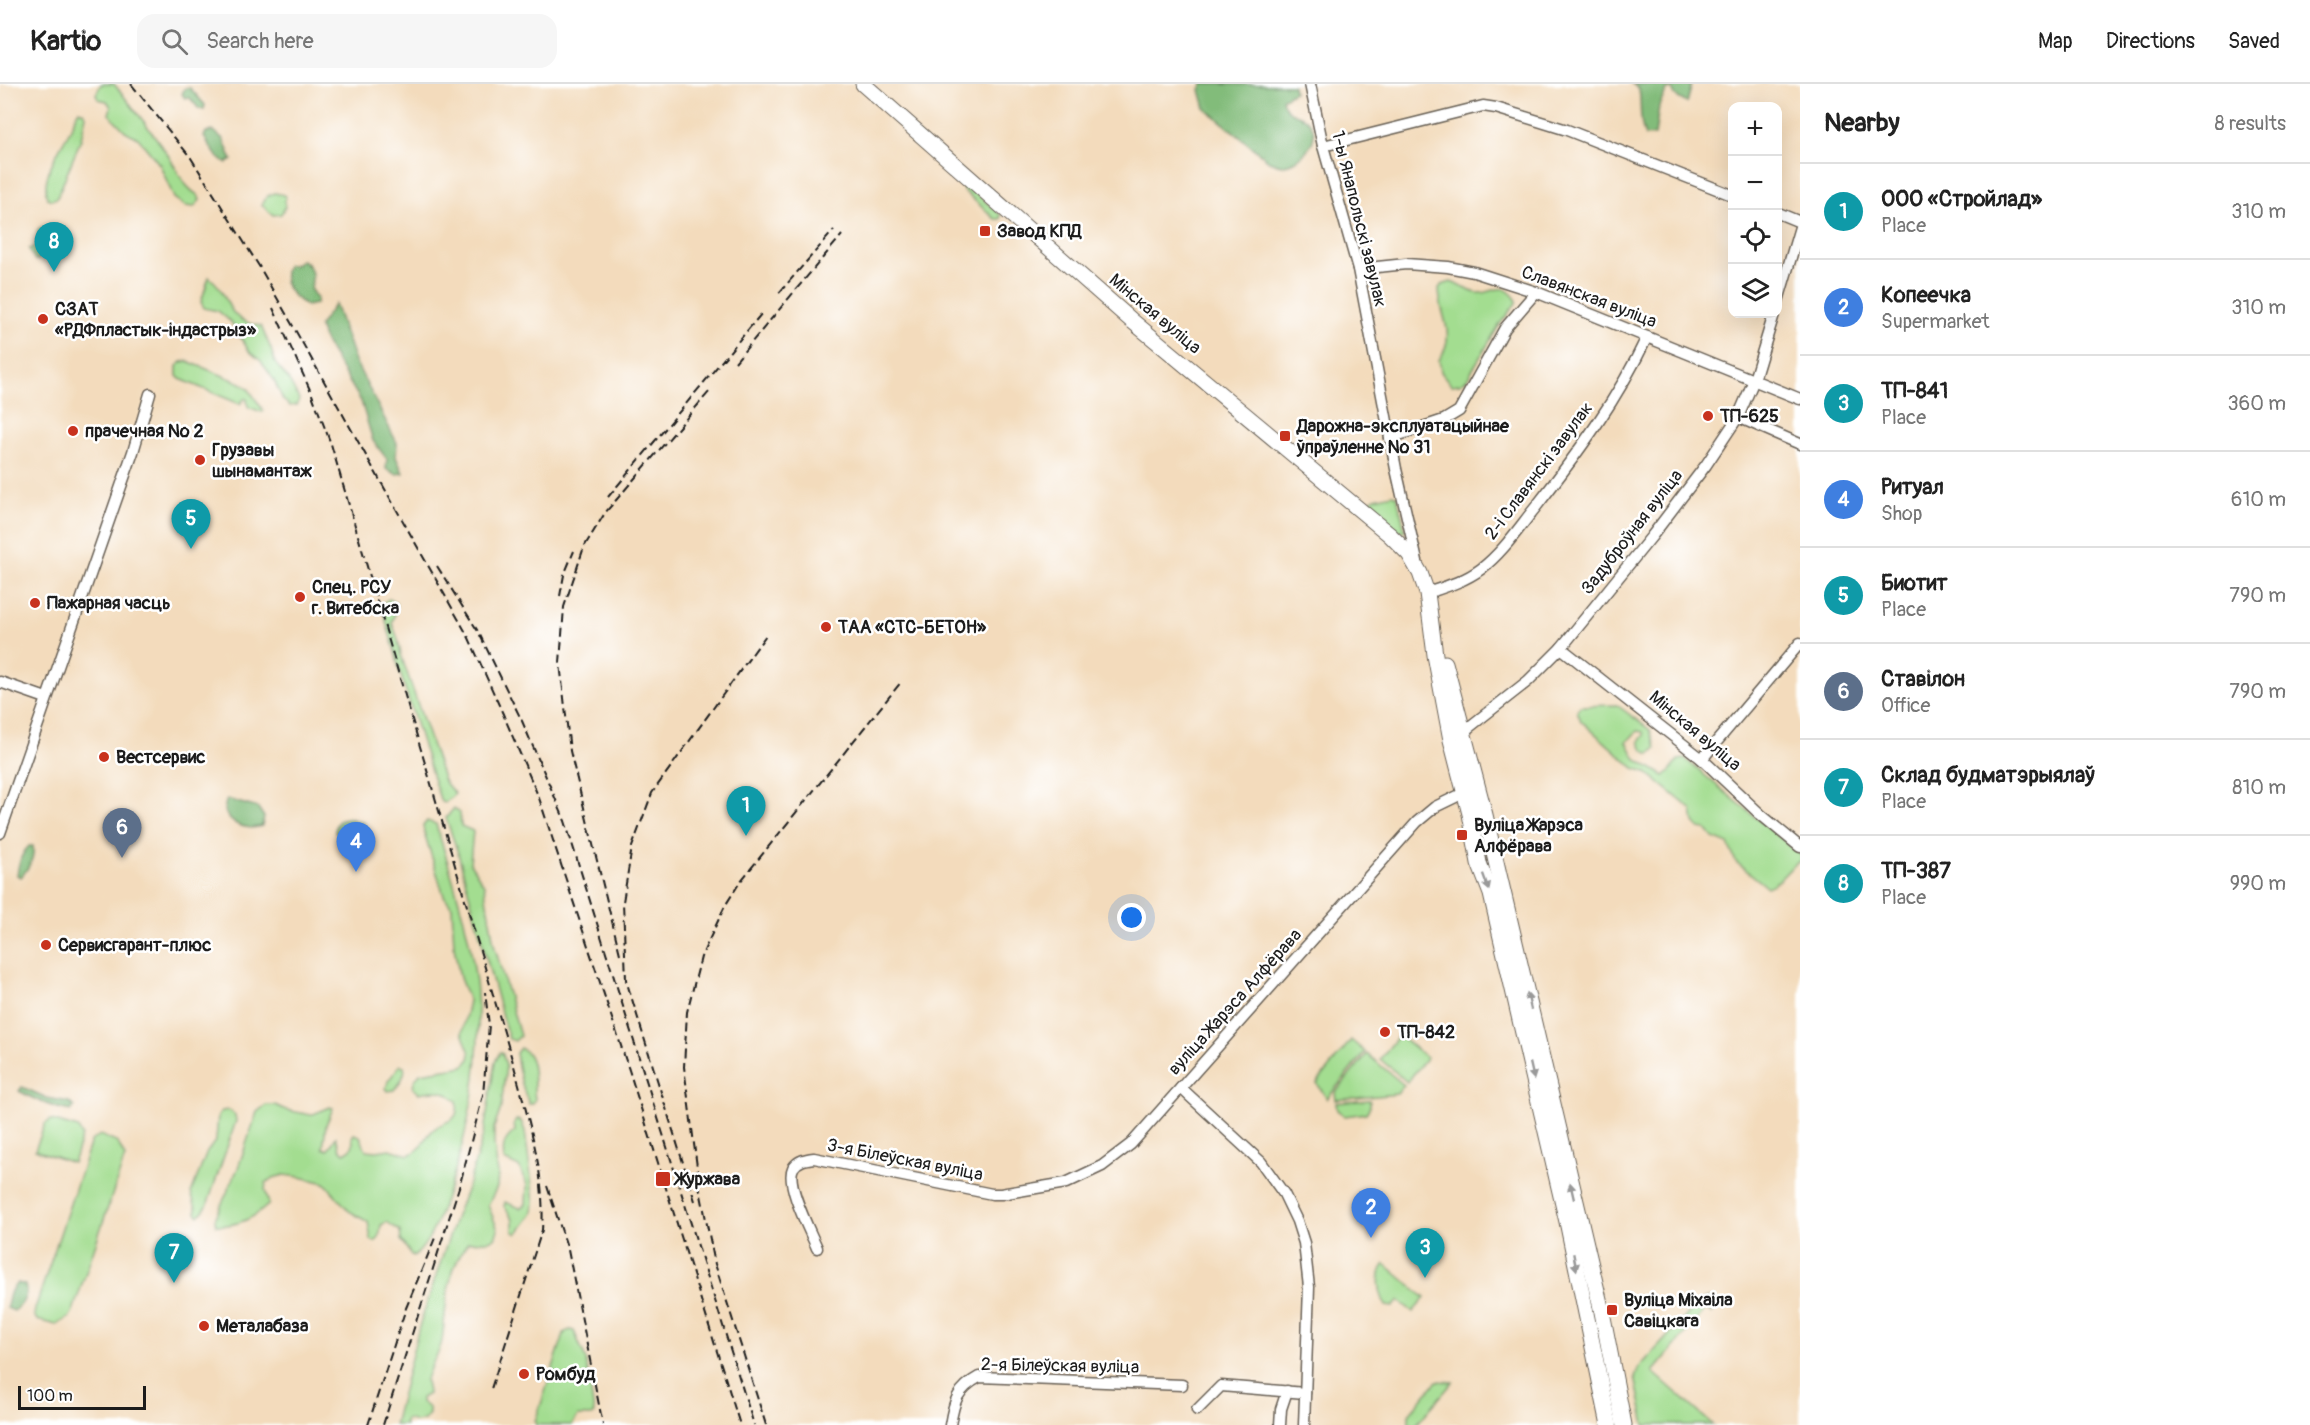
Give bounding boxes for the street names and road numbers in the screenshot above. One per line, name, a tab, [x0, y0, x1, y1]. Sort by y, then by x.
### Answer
street label: 1-ы Янапольскі завулак	[1326, 129, 1392, 309]
street label: Славянская вуліца	[1518, 261, 1660, 333]
street label: Мінская вуліца	[1104, 269, 1206, 359]
street label: 2-і Славянскі завулак	[1480, 398, 1598, 544]
street label: Задуброўная вуліца	[1576, 465, 1688, 599]
street label: Мінская вуліца	[1644, 686, 1746, 776]
street label: вуліца Жарэса Алфёрава	[1163, 924, 1307, 1080]
street label: 3-я Білеўская вуліца	[825, 1134, 985, 1186]
street label: 2-я Білеўская вуліца	[981, 1353, 1139, 1379]

